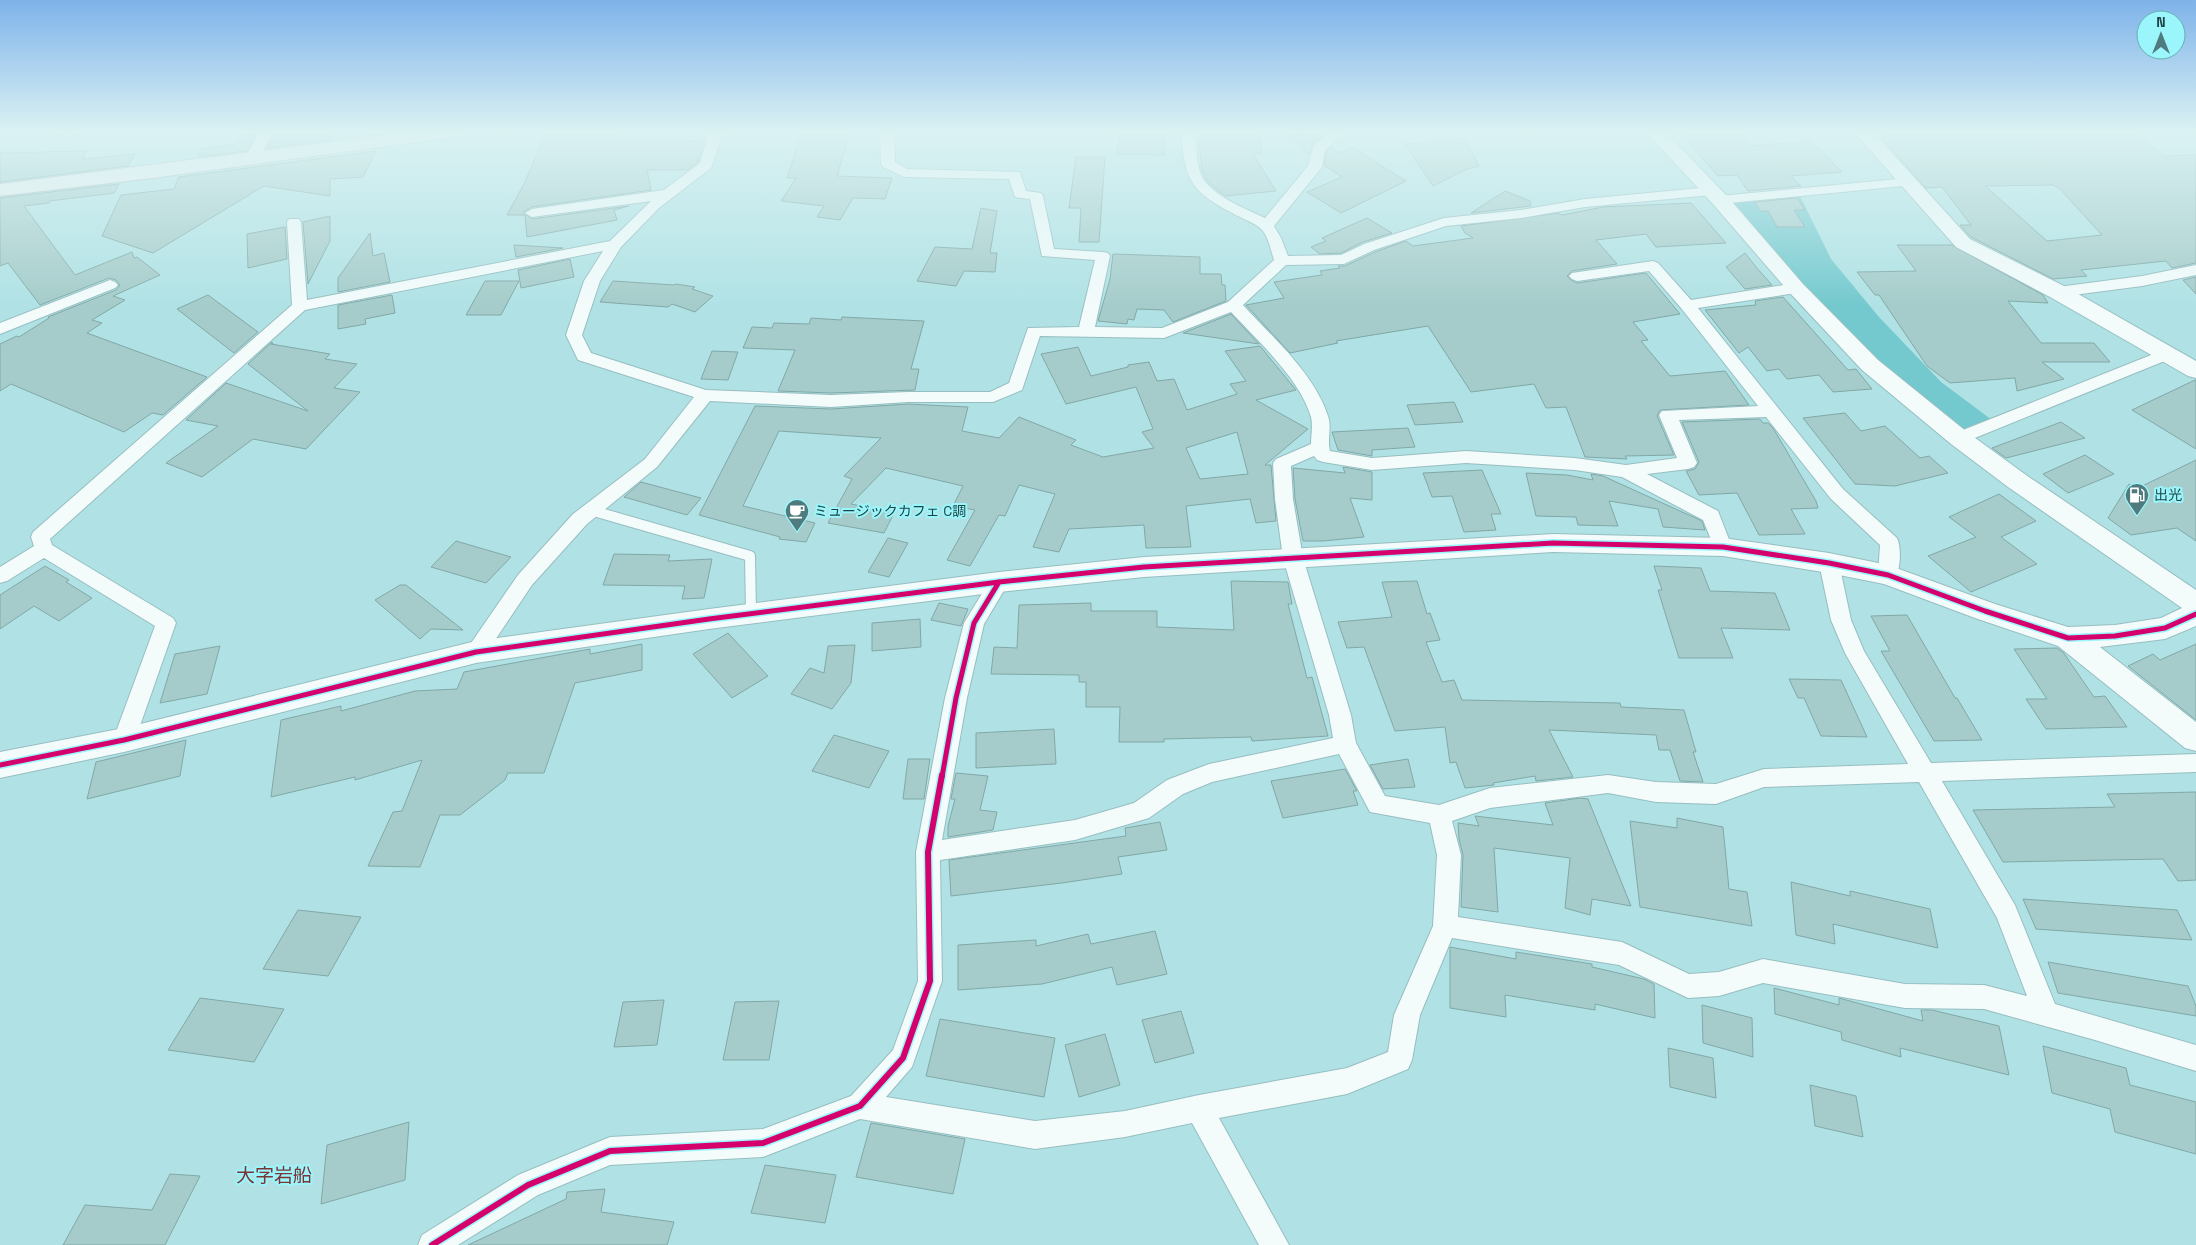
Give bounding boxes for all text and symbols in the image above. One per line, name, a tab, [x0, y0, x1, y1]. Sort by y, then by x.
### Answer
north arrow	[2136, 10, 2186, 60]
text: N	[2156, 13, 2166, 31]
fuel station icon: 出光	[2124, 482, 2150, 516]
place label: 出光	[2154, 486, 2182, 504]
cafe icon: ミュージックカフェ C調	[784, 498, 810, 532]
place label: ミュージックカフェ C調	[814, 502, 966, 520]
district label: 大字岩船	[236, 1163, 312, 1188]

